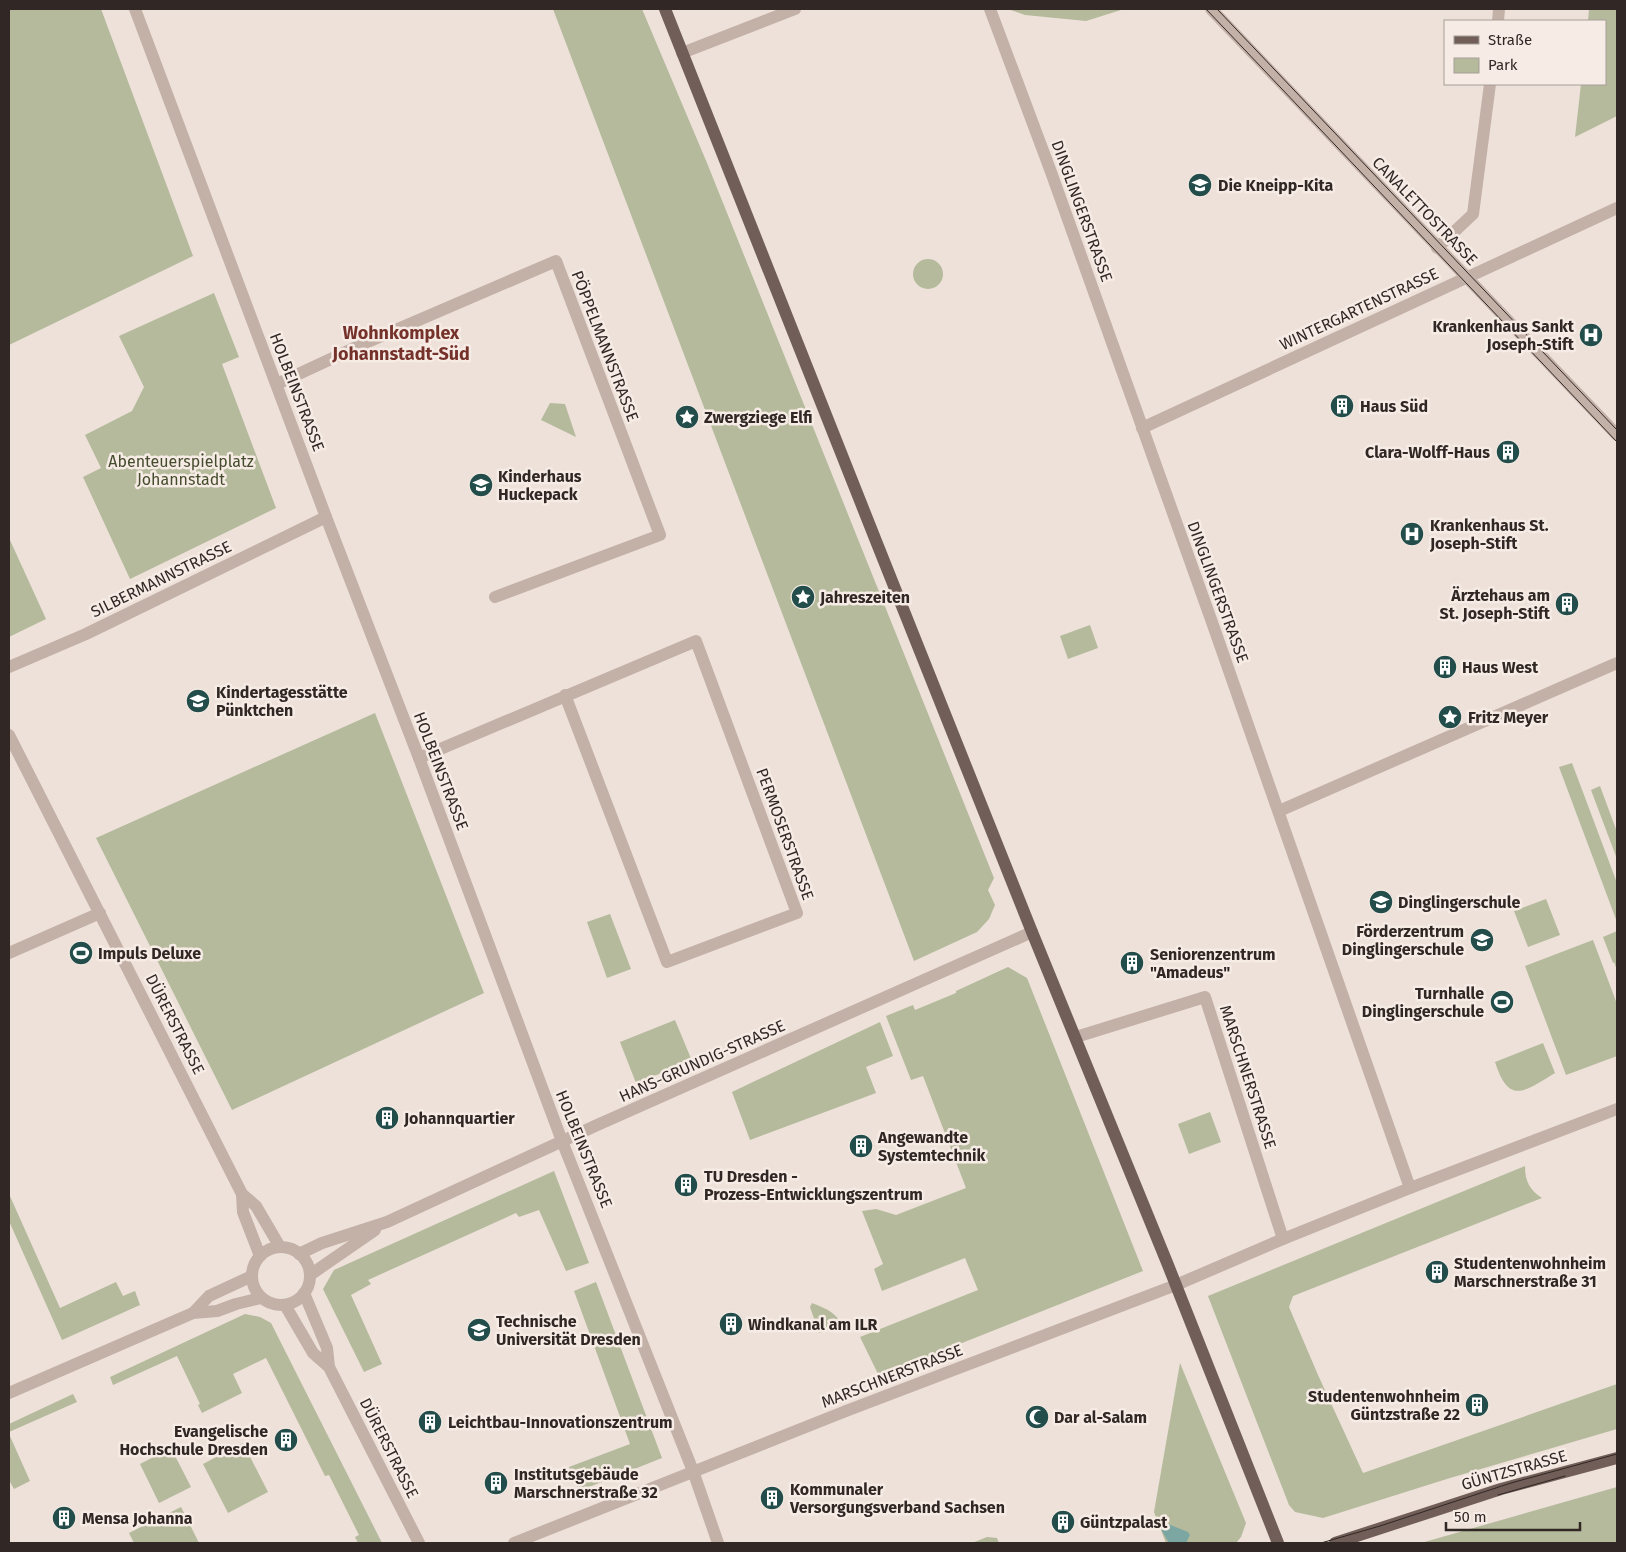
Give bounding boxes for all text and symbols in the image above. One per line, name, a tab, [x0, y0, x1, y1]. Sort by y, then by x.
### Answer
legend	[1444, 20, 1606, 85]
text: Straße	[1488, 31, 1532, 49]
text: Park	[1488, 56, 1518, 74]
street label: DINGLINGERSTRASSE	[1048, 138, 1116, 284]
street label: CANALETTOSTRASSE	[1368, 153, 1482, 269]
school or university icon: Die Kneipp-Kita	[1187, 172, 1213, 198]
place label: Die Kneipp-Kita	[1218, 176, 1333, 195]
street label: WINTERGARTENSTRASSE	[1277, 264, 1441, 354]
street label: PÖPPELMANNSTRASSE	[567, 268, 643, 424]
place label: Krankenhaus Sankt Joseph-Stift	[1432, 317, 1575, 354]
district label: Wohnkomplex Johannstadt-Süd	[331, 322, 470, 365]
hospital icon: Krankenhaus Sankt Joseph-Stift	[1578, 322, 1604, 348]
street label: HOLBEINSTRASSE	[266, 330, 328, 454]
building icon: Haus Süd	[1329, 393, 1355, 419]
place label: Haus Süd	[1360, 397, 1428, 416]
place icon: Zwergziege Elfi	[674, 404, 700, 430]
place label: Zwergziege Elfi	[704, 408, 813, 427]
building icon: Clara-Wolff-Haus	[1495, 439, 1521, 465]
place label: Clara-Wolff-Haus	[1365, 443, 1490, 462]
park label: Abenteuerspielplatz Johannstadt	[108, 452, 254, 489]
place label: Kinderhaus Huckepack	[498, 467, 582, 504]
school or university icon: Kinderhaus Huckepack	[468, 472, 494, 498]
place label: Krankenhaus St. Joseph-Stift	[1429, 516, 1549, 553]
street label: DINGLINGERSTRASSE	[1184, 519, 1252, 665]
hospital icon: Krankenhaus St. Joseph-Stift	[1399, 521, 1425, 547]
street label: SILBERMANNSTRASSE	[88, 537, 234, 621]
place icon: Jahreszeiten	[790, 584, 816, 610]
place label: Ärztehaus am St. Joseph-Stift	[1440, 586, 1551, 623]
place label: Jahreszeiten	[819, 588, 910, 607]
building icon: Ärztehaus am St. Joseph-Stift	[1554, 591, 1580, 617]
building icon: Haus West	[1432, 654, 1458, 680]
place label: Haus West	[1462, 658, 1539, 677]
place label: Kindertagesstätte Pünktchen	[216, 683, 348, 720]
school or university icon: Kindertagesstätte Pünktchen	[185, 688, 211, 714]
place icon: Fritz Meyer	[1437, 704, 1463, 730]
place label: Fritz Meyer	[1468, 708, 1549, 727]
street label: HOLBEINSTRASSE	[410, 709, 472, 833]
street label: PERMOSERSTRASSE	[752, 765, 818, 903]
school or university icon: Dinglingerschule	[1368, 889, 1394, 915]
place label: Dinglingerschule	[1398, 893, 1520, 912]
place label: Förderzentrum Dinglingerschule	[1342, 922, 1464, 959]
school or university icon: Förderzentrum Dinglingerschule	[1469, 927, 1495, 953]
sports icon: Impuls Deluxe	[68, 940, 94, 966]
place label: Impuls Deluxe	[98, 944, 201, 963]
place label: Seniorenzentrum "Amadeus"	[1150, 945, 1276, 982]
building icon: Seniorenzentrum "Amadeus"	[1119, 950, 1145, 976]
street label: DÜRERSTRASSE	[142, 971, 208, 1077]
place label: Turnhalle Dinglingerschule	[1362, 984, 1484, 1021]
sports icon: Turnhalle Dinglingerschule	[1489, 989, 1515, 1015]
street label: MARSCHNERSTRASSE	[1216, 1003, 1280, 1151]
street label: HANS-GRUNDIG-STRASSE	[616, 1016, 788, 1106]
street label: HOLBEINSTRASSE	[552, 1087, 616, 1211]
building icon: Johannquartier	[374, 1105, 400, 1131]
place label: Johannquartier	[403, 1109, 515, 1128]
place label: Angewandte Systemtechnik	[877, 1128, 985, 1165]
building icon: Angewandte Systemtechnik	[848, 1133, 874, 1159]
place label: TU Dresden - Prozess-Entwicklungszentrum	[704, 1167, 923, 1204]
building icon: TU Dresden - Prozess-Entwicklungszentrum	[673, 1172, 699, 1198]
place label: Studentenwohnheim Marschnerstraße 31	[1454, 1254, 1606, 1291]
building icon: Studentenwohnheim Marschnerstraße 31	[1424, 1259, 1450, 1285]
building icon: Windkanal am ILR	[718, 1311, 744, 1337]
place label: Technische Universität Dresden	[496, 1312, 641, 1349]
place label: Windkanal am ILR	[748, 1315, 878, 1334]
school or university icon: Technische Universität Dresden	[466, 1317, 492, 1343]
street label: MARSCHNERSTRASSE	[819, 1340, 965, 1412]
place label: Studentenwohnheim Güntzstraße 22	[1308, 1387, 1460, 1424]
building icon: Studentenwohnheim Güntzstraße 22	[1464, 1392, 1490, 1418]
street label: DÜRERSTRASSE	[356, 1395, 422, 1501]
mosque icon: Dar al-Salam	[1024, 1404, 1050, 1430]
place label: Dar al-Salam	[1054, 1408, 1147, 1427]
building icon: Leichtbau-Innovationszentrum	[417, 1409, 443, 1435]
place label: Leichtbau-Innovationszentrum	[448, 1413, 673, 1432]
place label: Evangelische Hochschule Dresden	[119, 1422, 268, 1459]
building icon: Evangelische Hochschule Dresden	[273, 1427, 299, 1453]
street label: GÜNTZSTRASSE	[1459, 1446, 1569, 1494]
place label: Institutsgebäude Marschnerstraße 32	[514, 1465, 658, 1502]
building icon: Institutsgebäude Marschnerstraße 32	[483, 1470, 509, 1496]
place label: Kommunaler Versorgungsverband Sachsen	[789, 1480, 1005, 1517]
building icon: Kommunaler Versorgungsverband Sachsen	[759, 1485, 785, 1511]
scale bar	[1446, 1500, 1580, 1532]
building icon: Mensa Johanna	[51, 1505, 77, 1531]
text: 50 m	[1454, 1508, 1487, 1526]
place label: Mensa Johanna	[82, 1509, 193, 1528]
building icon: Güntzpalast	[1050, 1509, 1076, 1535]
place label: Güntzpalast	[1080, 1513, 1168, 1532]

